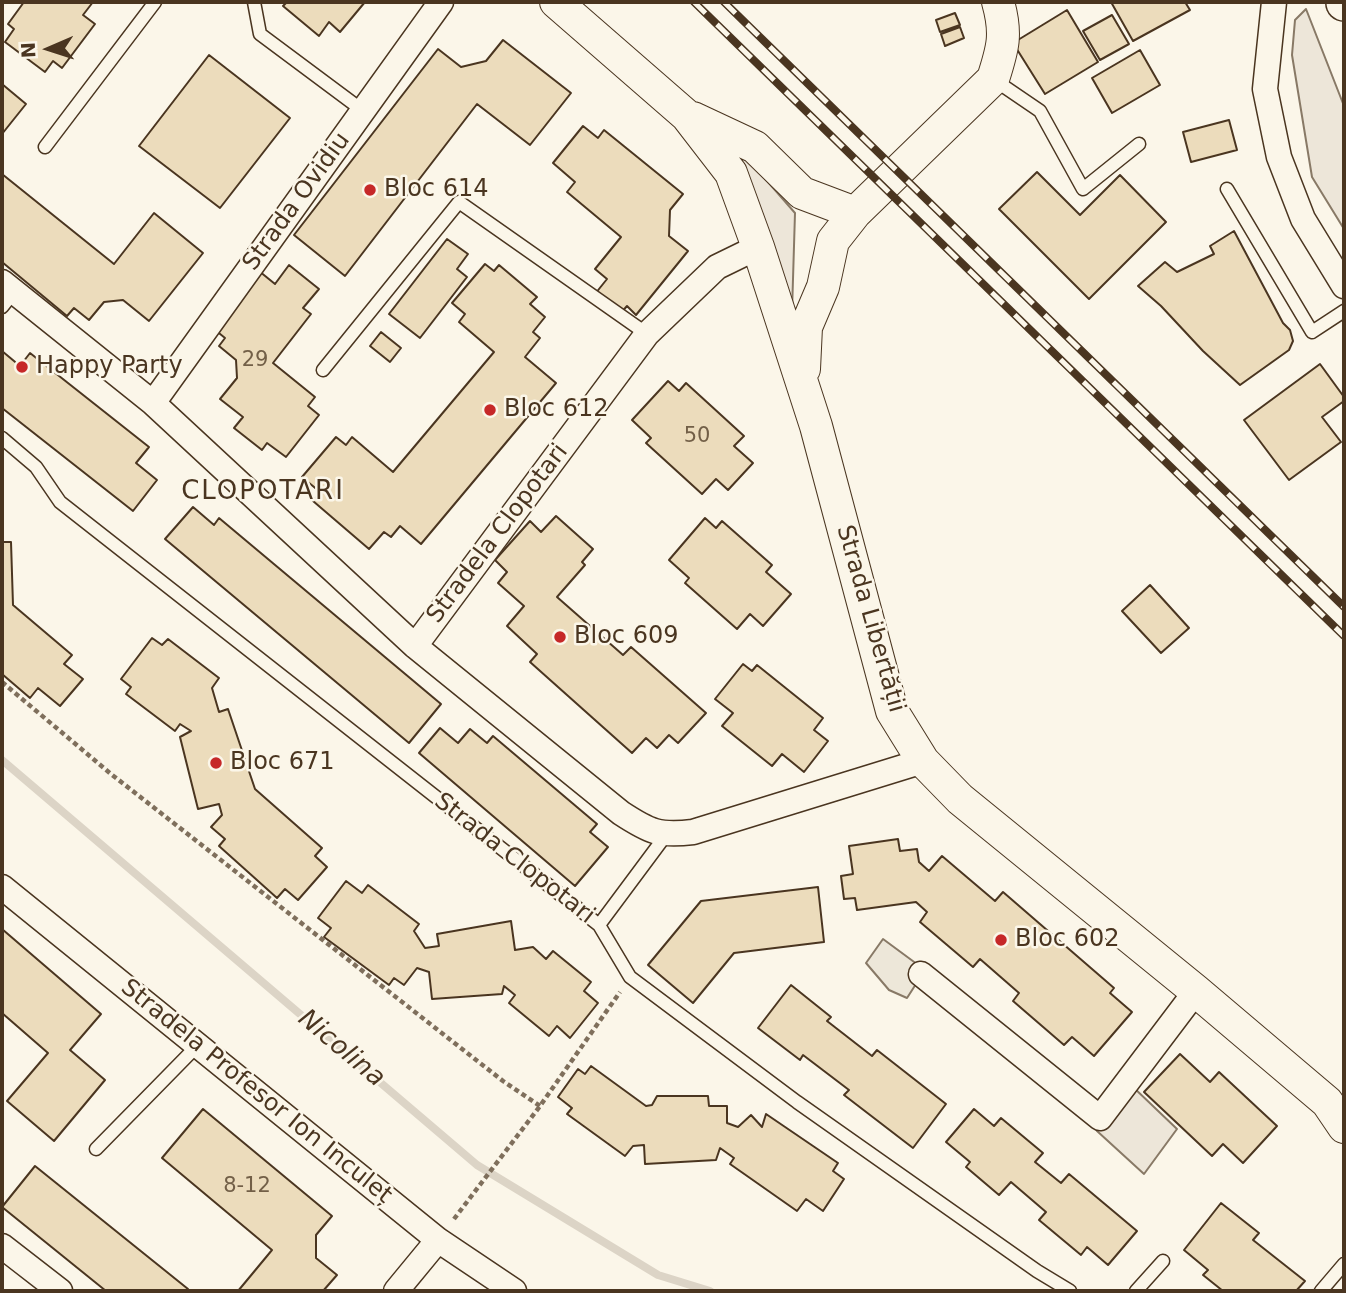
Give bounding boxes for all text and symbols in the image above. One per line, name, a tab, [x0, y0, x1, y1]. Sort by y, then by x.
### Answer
north arrow	[14, 14, 84, 84]
text: N	[17, 42, 39, 59]
street label: Strada Ovidiu	[237, 127, 357, 277]
place label: Bloc 614	[384, 176, 488, 204]
marker: Bloc 614	[362, 182, 378, 198]
house number: 29	[242, 348, 268, 374]
place label: Happy Party	[36, 353, 183, 381]
marker: Happy Party	[14, 359, 30, 375]
place label: Bloc 612	[504, 396, 608, 424]
marker: Bloc 612	[482, 402, 498, 418]
house number: 50	[684, 424, 710, 450]
street label: Stradela Clopotari	[421, 439, 575, 629]
district label: CLOPOTARI	[182, 476, 344, 508]
street label: Strada Libertății	[829, 522, 911, 716]
place label: Bloc 609	[574, 623, 678, 651]
marker: Bloc 609	[552, 629, 568, 645]
place label: Bloc 671	[230, 749, 334, 777]
marker: Bloc 671	[208, 755, 224, 771]
street label: Strada Clopotari	[428, 787, 600, 931]
place label: Bloc 602	[1015, 926, 1119, 954]
marker: Bloc 602	[993, 932, 1009, 948]
street label: Stradela Profesor Ion Inculeț	[115, 974, 397, 1210]
water label: Nicolina	[291, 1004, 391, 1094]
house number: 8-12	[223, 1174, 271, 1200]

